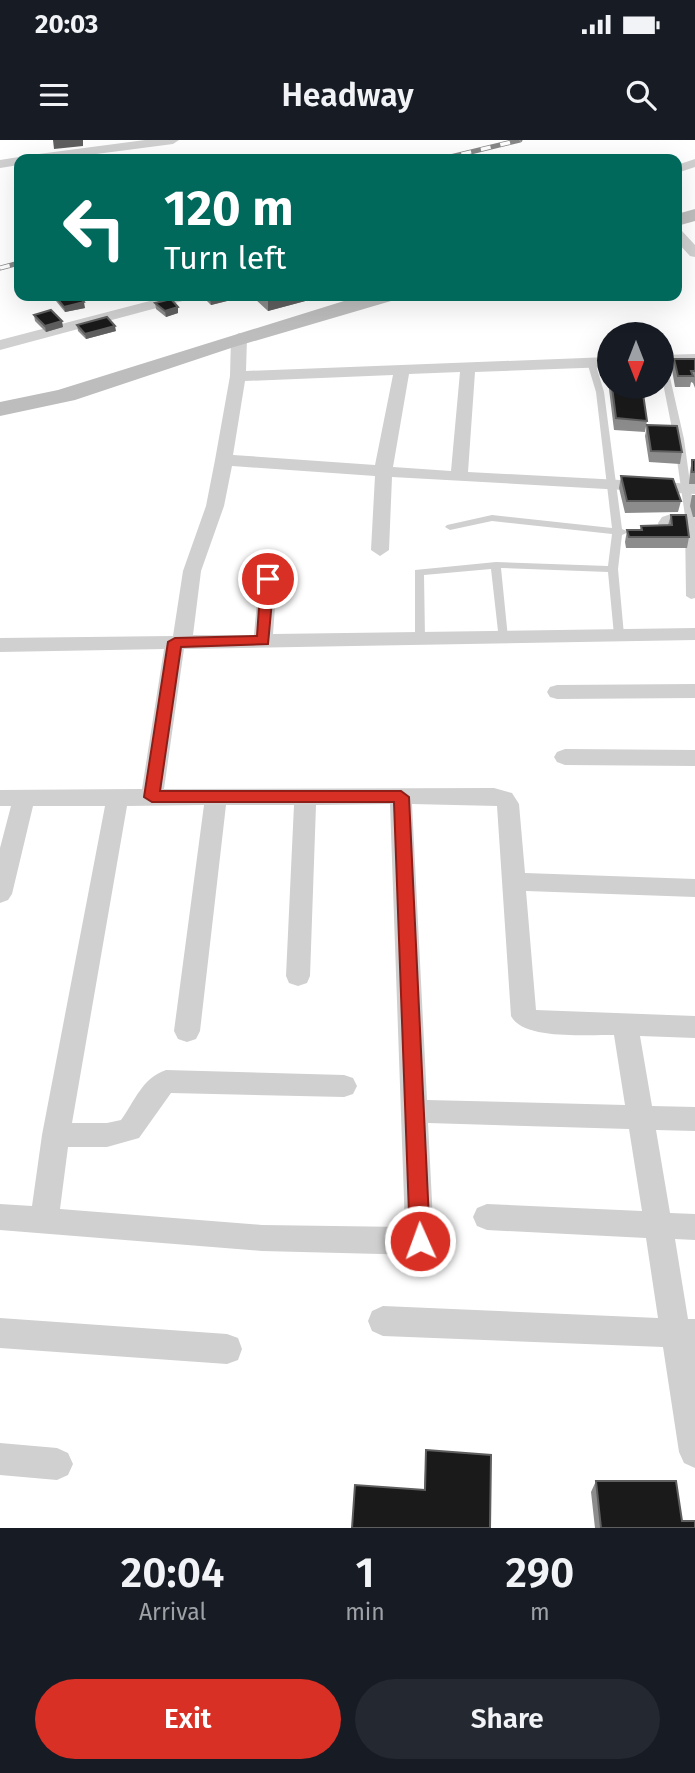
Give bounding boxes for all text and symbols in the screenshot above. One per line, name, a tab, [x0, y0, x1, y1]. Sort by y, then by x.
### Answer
text: 20:03	[35, 9, 98, 40]
icon: menu	[35, 76, 73, 114]
text: Headway	[281, 76, 414, 114]
icon: search	[622, 76, 660, 114]
text: 120 m	[164, 179, 294, 238]
icon: left	[49, 182, 140, 273]
text: Turn left	[164, 239, 286, 277]
north arrow	[597, 322, 674, 399]
map controls	[597, 322, 674, 399]
pin	[238, 549, 298, 609]
icon: arrive	[249, 560, 287, 598]
position arrow	[383, 1204, 457, 1278]
text: 20:04	[121, 1548, 224, 1598]
text: 1	[355, 1548, 375, 1598]
text: 290	[506, 1548, 574, 1598]
text: Arrival	[139, 1598, 206, 1626]
text: min	[345, 1598, 385, 1626]
text: m	[530, 1598, 550, 1626]
button: Exit	[35, 1679, 341, 1759]
button: Share	[355, 1679, 660, 1759]

